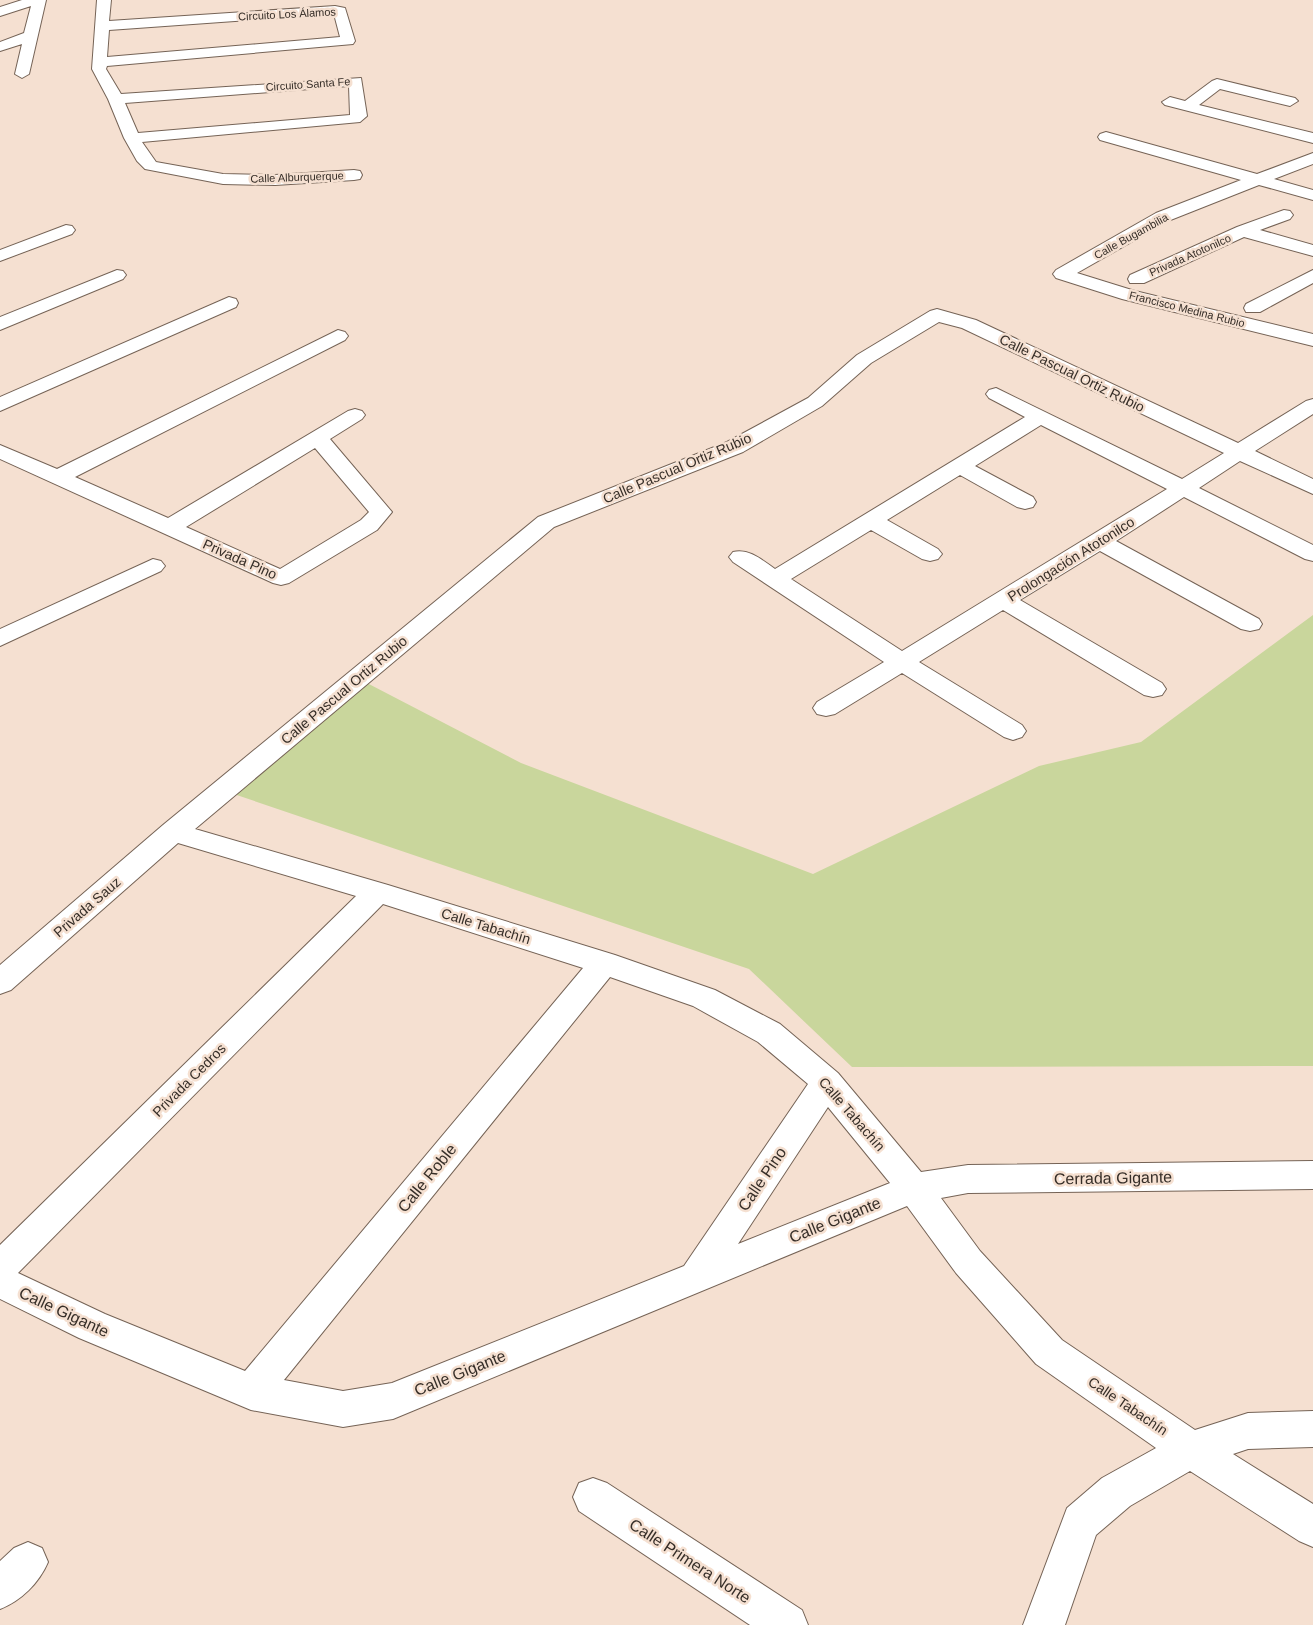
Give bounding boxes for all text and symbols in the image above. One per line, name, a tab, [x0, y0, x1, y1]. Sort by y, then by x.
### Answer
street label: Circuito Los Álamos	[238, 5, 337, 23]
street label: Circuito Santa Fe	[265, 75, 351, 93]
street label: Calle Alburquerque	[250, 169, 344, 185]
street label: Calle Bugambilia	[1092, 210, 1171, 261]
street label: Privada Atotonilco	[1147, 232, 1233, 278]
street label: Francisco Medina Rubio	[1128, 289, 1246, 329]
street label: Calle Pascual Ortiz Rubio	[997, 331, 1147, 415]
street label: Calle Pascual Ortiz Rubio	[600, 429, 754, 507]
street label: Prolongación Atotonilco	[1005, 513, 1137, 605]
street label: Privada Pino	[200, 536, 280, 583]
street label: Calle Pascual Ortiz Rubio	[278, 632, 410, 747]
street label: Privada Sauz	[50, 874, 124, 940]
street label: Calle Tabachín	[439, 905, 533, 947]
street label: Privada Cedros	[149, 1040, 229, 1120]
street label: Calle Tabachín	[816, 1074, 888, 1154]
street label: Calle Roble	[394, 1140, 460, 1215]
street label: Calle Pino	[735, 1144, 789, 1214]
street label: Cerrada Gigante	[1054, 1168, 1172, 1188]
street label: Calle Gigante	[787, 1194, 883, 1246]
street label: Calle Gigante	[16, 1284, 112, 1340]
street label: Calle Gigante	[412, 1347, 508, 1399]
street label: Calle Tabachín	[1085, 1374, 1171, 1438]
street label: Calle Primera Norte	[626, 1516, 754, 1606]

